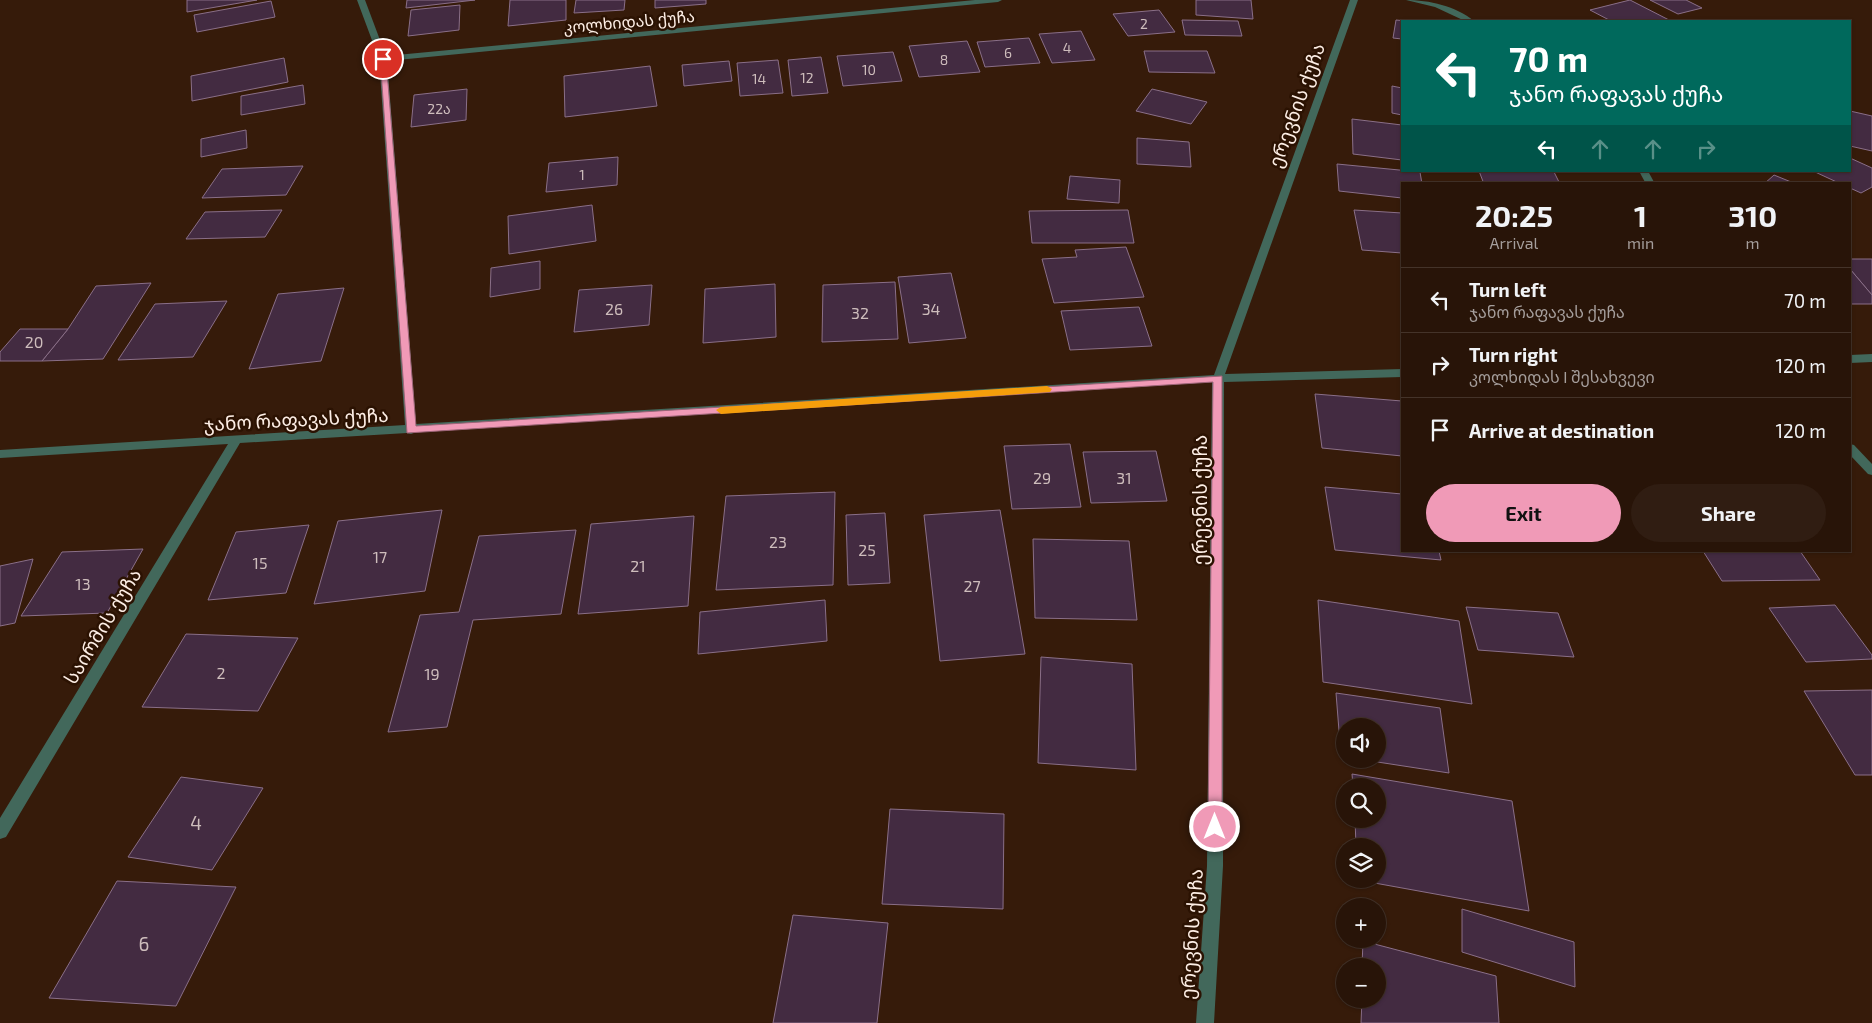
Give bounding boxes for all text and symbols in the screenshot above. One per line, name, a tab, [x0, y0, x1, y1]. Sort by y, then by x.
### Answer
street label: კოლხიდას ქუჩა	[563, 6, 696, 38]
house number: 2	[1140, 15, 1148, 32]
text: 70 m	[1509, 37, 1588, 79]
pin	[362, 38, 404, 80]
house number: 4	[1063, 39, 1071, 56]
street label: ერევნის ქუჩა	[1263, 40, 1330, 171]
icon: left	[1426, 40, 1491, 105]
house number: 6	[1004, 44, 1012, 61]
icon: arrive	[369, 45, 397, 73]
house number: 8	[940, 51, 948, 68]
house number: 10	[862, 61, 876, 78]
house number: 12	[800, 69, 814, 86]
house number: 14	[752, 70, 766, 87]
text: ჯანო რაფავას ქუჩა	[1509, 80, 1723, 106]
house number: 22ა	[427, 100, 451, 117]
icon: left	[1533, 135, 1561, 163]
icon: ahead	[1586, 135, 1614, 163]
icon: ahead	[1639, 135, 1667, 163]
icon: right	[1692, 135, 1720, 163]
house number: 1	[579, 166, 585, 183]
text: 20:25	[1475, 197, 1553, 233]
text: 1	[1634, 197, 1647, 233]
text: 310	[1728, 197, 1777, 233]
text: Arrival	[1490, 233, 1538, 252]
text: min	[1627, 233, 1654, 252]
text: m	[1746, 233, 1760, 252]
text: Turn left	[1469, 278, 1546, 301]
icon: left	[1426, 286, 1454, 314]
text: 70 m	[1784, 289, 1826, 312]
house number: 26	[605, 299, 623, 318]
house number: 34	[922, 299, 941, 318]
text: ჯანო რაფავას ქუჩა	[1469, 302, 1625, 321]
house number: 32	[851, 303, 869, 322]
house number: 20	[25, 332, 43, 351]
text: Turn right	[1469, 343, 1557, 366]
icon: right	[1426, 351, 1454, 379]
text: 120 m	[1775, 354, 1826, 377]
text: კოლხიდას I შესახვევი	[1469, 367, 1655, 386]
street label: ჯანო რაფავას ქუჩა	[203, 403, 389, 436]
icon: arrive	[1426, 416, 1454, 444]
text: Arrive at destination	[1469, 419, 1654, 442]
text: 120 m	[1775, 419, 1826, 442]
street label: ერევნის ქუჩა	[1188, 435, 1212, 565]
house number: 29	[1033, 468, 1051, 487]
house number: 31	[1116, 468, 1132, 487]
button: Exit	[1426, 484, 1621, 542]
button: Share	[1631, 484, 1826, 542]
house number: 23	[769, 532, 787, 551]
house number: 25	[858, 540, 876, 559]
house number: 17	[373, 547, 387, 566]
house number: 15	[253, 553, 267, 572]
house number: 21	[630, 556, 646, 575]
street label: საირმის ქუჩა	[59, 564, 146, 688]
house number: 13	[75, 574, 91, 593]
house number: 27	[963, 576, 981, 595]
house number: 2	[217, 663, 226, 682]
house number: 19	[424, 664, 440, 683]
map controls	[1336, 718, 1386, 1008]
button: sound	[1336, 718, 1386, 768]
button: search	[1336, 778, 1386, 828]
position arrow	[1188, 800, 1240, 852]
house number: 4	[190, 811, 202, 834]
button: layers	[1336, 838, 1386, 888]
street label: ერევნის ქუჩა	[1175, 868, 1208, 1000]
button: +	[1336, 898, 1386, 948]
house number: 6	[139, 932, 149, 955]
button: −	[1336, 958, 1386, 1008]

